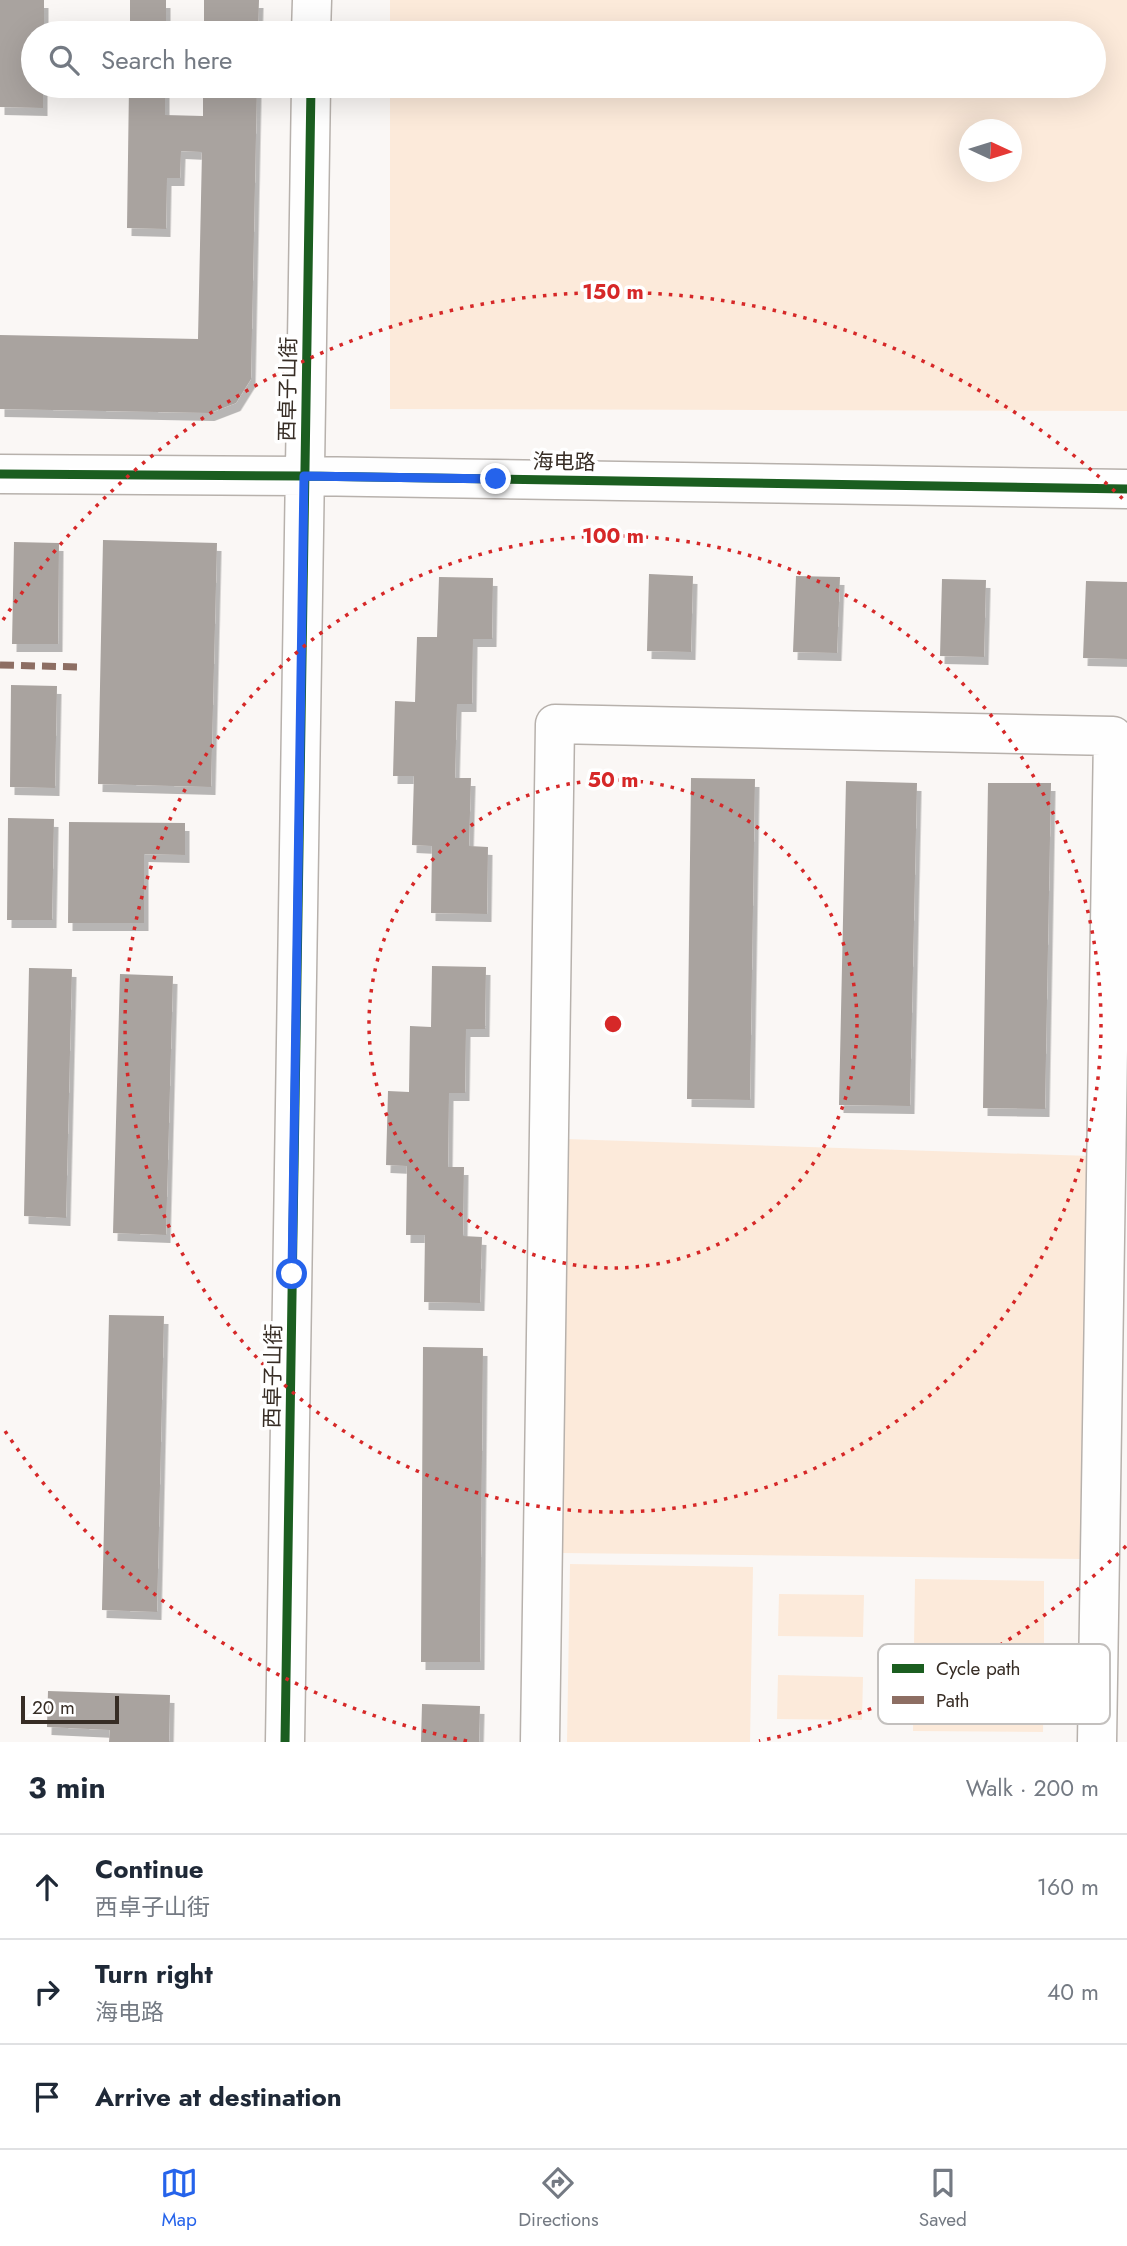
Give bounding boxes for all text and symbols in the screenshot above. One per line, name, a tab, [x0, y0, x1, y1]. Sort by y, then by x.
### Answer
search box	[21, 21, 1106, 98]
icon: search	[45, 41, 83, 79]
text: Search here	[101, 41, 233, 79]
north arrow	[959, 119, 1022, 182]
text: 150 m	[582, 277, 644, 307]
street label: 西卓子山街	[272, 336, 304, 442]
street label: 海电路	[532, 446, 596, 478]
route end	[480, 463, 511, 494]
text: 100 m	[582, 521, 644, 551]
text: 50 m	[588, 765, 638, 795]
centre of rings	[601, 1012, 625, 1036]
route start	[276, 1258, 307, 1289]
street label: 西卓子山街	[257, 1323, 289, 1429]
legend	[878, 1644, 1110, 1724]
text: Cycle path	[936, 1655, 1021, 1682]
text: Path	[936, 1687, 970, 1714]
scale bar	[21, 1693, 119, 1725]
text: 20 m	[32, 1694, 75, 1721]
text: 3 min	[28, 1766, 106, 1809]
text: Walk · 200 m	[966, 1771, 1099, 1805]
text: Continue	[95, 1850, 204, 1888]
icon: ahead	[28, 1868, 66, 1906]
text: 160 m	[1037, 1870, 1099, 1904]
text: 西卓子山街	[95, 1890, 210, 1924]
text: Turn right	[95, 1955, 213, 1993]
icon: right	[28, 1973, 66, 2011]
text: 40 m	[1047, 1975, 1099, 2009]
text: 海电路	[95, 1995, 164, 2029]
icon: arrive	[28, 2078, 66, 2116]
text: Arrive at destination	[95, 2078, 342, 2116]
tab: Map	[160, 2164, 198, 2233]
tab: Directions	[518, 2164, 599, 2233]
tab: Saved	[919, 2164, 967, 2233]

